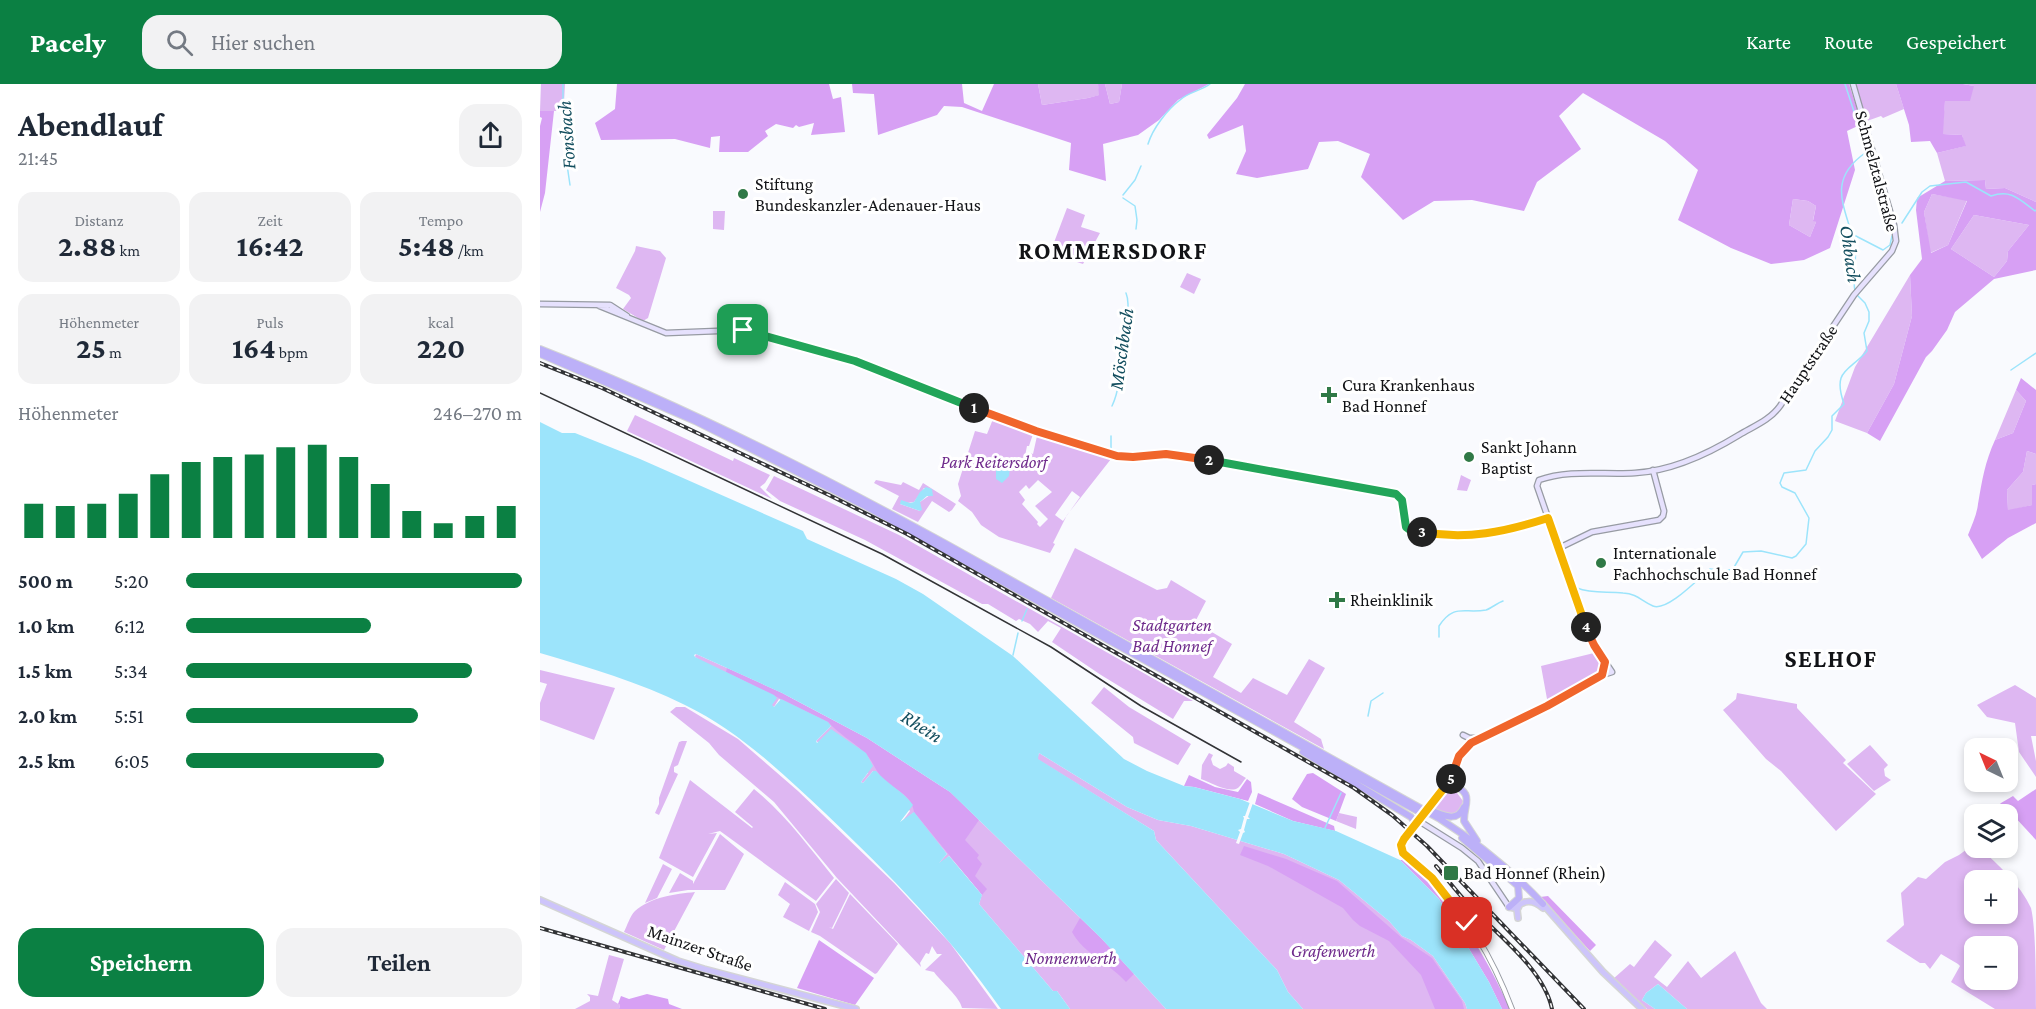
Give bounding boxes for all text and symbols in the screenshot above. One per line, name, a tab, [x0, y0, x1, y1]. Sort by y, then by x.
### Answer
search box	[142, 15, 562, 69]
icon: search	[163, 26, 196, 59]
text: Pacely	[30, 27, 106, 58]
text: Hier suchen	[211, 30, 315, 55]
text: Karte	[1746, 30, 1791, 54]
text: Route	[1824, 30, 1873, 54]
text: Gespeichert	[1906, 30, 2006, 54]
water label: Fonsbach	[553, 100, 579, 170]
button: share	[459, 104, 522, 167]
text: Abendlauf	[18, 106, 163, 143]
street label: Schmelztalstraße	[1851, 108, 1903, 234]
text: 21:45	[18, 147, 58, 169]
place label: Stiftung Bundeskanzler-Adenauer-Haus	[755, 174, 981, 215]
marker: Stiftung Bundeskanzler-Adenauer-Haus	[736, 187, 750, 201]
text: Distanz	[74, 212, 124, 229]
text: Zeit	[258, 212, 282, 229]
text: Tempo	[419, 212, 463, 229]
water label: Ohbach	[1836, 224, 1866, 284]
text: 2.88	[58, 229, 117, 262]
text: 16:42	[236, 229, 304, 262]
text: 5:48	[398, 229, 455, 262]
district label: ROMMERSDORF	[1018, 237, 1208, 264]
text: km	[117, 242, 140, 259]
text: /km	[455, 242, 484, 259]
pin	[717, 304, 768, 355]
water label: Möschbach	[1104, 306, 1138, 393]
icon: arrive	[726, 313, 759, 346]
text: Höhenmeter	[59, 314, 139, 331]
text: Puls	[257, 314, 284, 331]
text: kcal	[428, 314, 454, 331]
street label: Hauptstraße	[1774, 321, 1842, 407]
text: 25	[76, 331, 106, 364]
text: 164	[232, 331, 276, 364]
text: 220	[417, 331, 465, 364]
text: m	[106, 344, 122, 361]
text: bpm	[276, 344, 308, 361]
place label: Cura Krankenhaus Bad Honnef	[1342, 375, 1475, 416]
marker: Cura Krankenhaus Bad Honnef	[1320, 386, 1338, 404]
pin: 1	[959, 393, 989, 423]
text: 1	[971, 399, 977, 416]
text: Höhenmeter	[18, 402, 119, 424]
text: 246–270 m	[433, 402, 522, 424]
place label: Sankt Johann Baptist	[1481, 437, 1577, 478]
pin: 2	[1194, 445, 1224, 475]
marker: Sankt Johann Baptist	[1462, 450, 1476, 464]
text: 2	[1205, 451, 1213, 468]
park label: Park Reitersdorf	[941, 452, 1050, 472]
pin: 3	[1407, 517, 1437, 547]
text: 3	[1418, 523, 1426, 540]
place label: Internationale Fachhochschule Bad Honnef	[1613, 543, 1818, 584]
marker: Internationale Fachhochschule Bad Honnef	[1594, 556, 1608, 570]
text: 500 m	[18, 570, 73, 592]
text: 5:20	[114, 570, 149, 592]
place label: Rheinklinik	[1350, 590, 1433, 610]
marker: Rheinklinik	[1328, 591, 1346, 609]
pin: 4	[1571, 612, 1601, 642]
text: 1.0 km	[18, 615, 74, 637]
text: 6:12	[114, 615, 145, 637]
park label: Stadtgarten Bad Honnef	[1132, 615, 1214, 656]
text: 4	[1582, 618, 1590, 635]
district label: SELHOF	[1784, 645, 1878, 672]
text: 1.5 km	[18, 660, 73, 682]
text: 5:34	[114, 660, 148, 682]
text: 2.0 km	[18, 705, 77, 727]
text: 5:51	[114, 705, 144, 727]
water label: Rhein	[898, 705, 946, 747]
north arrow	[1964, 738, 2018, 792]
map controls	[1964, 738, 2018, 990]
text: 2.5 km	[18, 750, 75, 772]
text: 6:05	[114, 750, 149, 772]
pin: 5	[1436, 764, 1466, 794]
text: 5	[1447, 770, 1455, 787]
button: layers	[1964, 804, 2018, 858]
place label: Bad Honnef (Rhein)	[1464, 863, 1606, 884]
marker: Bad Honnef (Rhein)	[1442, 864, 1460, 882]
button: +	[1964, 870, 2018, 924]
pin	[1441, 897, 1492, 948]
icon: check	[1450, 906, 1483, 939]
street label: Mainzer Straße	[645, 921, 755, 975]
button: Speichern	[18, 928, 264, 997]
button: Teilen	[276, 928, 522, 997]
button: −	[1964, 936, 2018, 990]
park label: Grafenwerth	[1291, 941, 1376, 961]
park label: Nonnenwerth	[1025, 948, 1117, 968]

